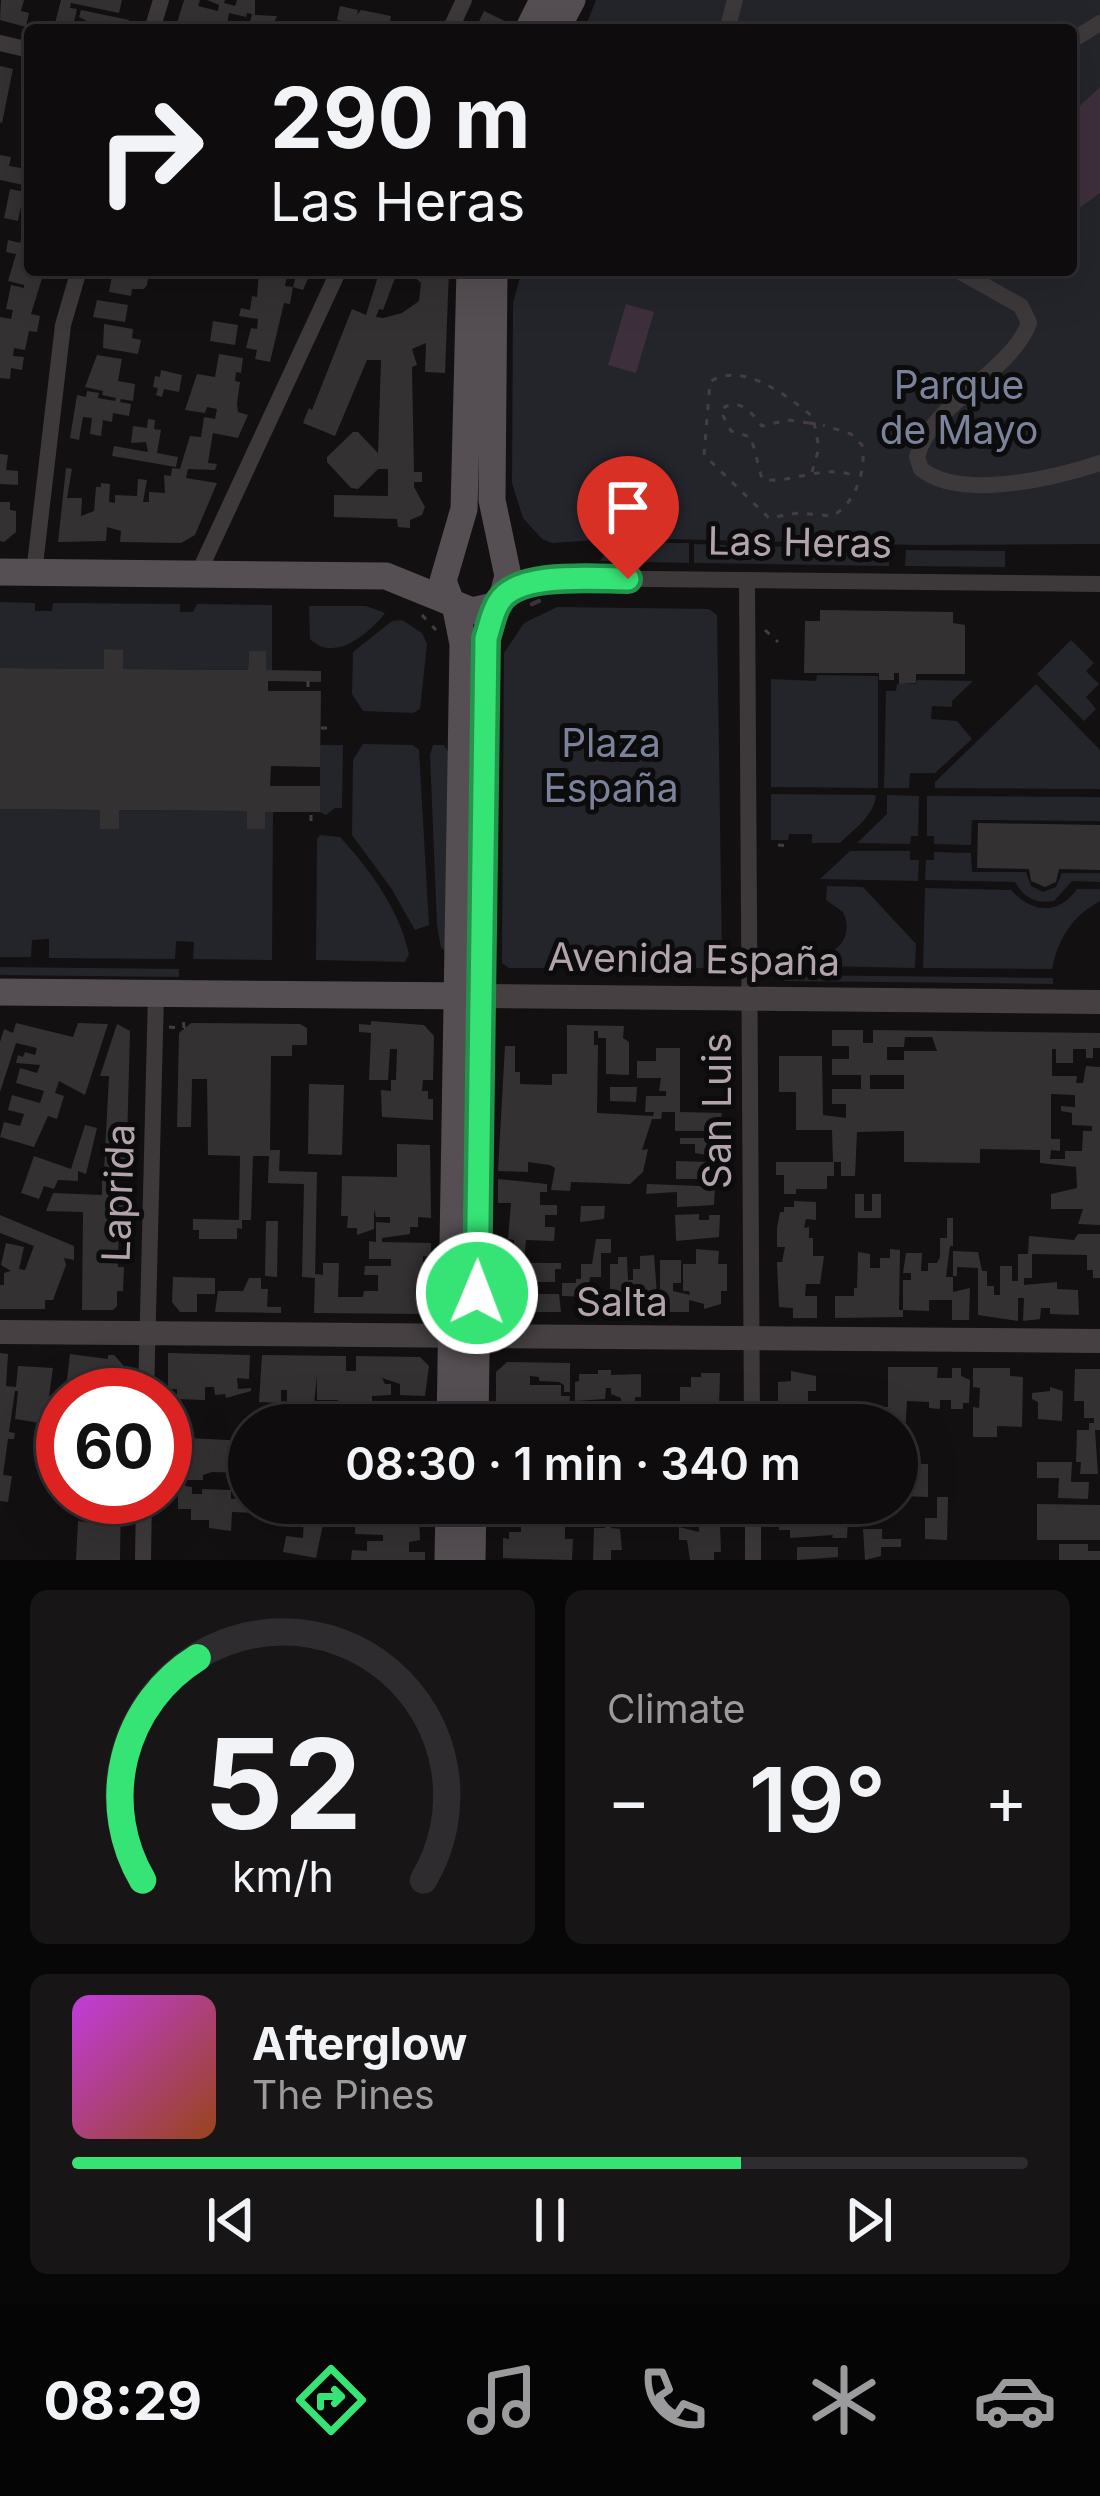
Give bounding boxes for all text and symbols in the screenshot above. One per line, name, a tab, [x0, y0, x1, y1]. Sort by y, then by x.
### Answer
text: 290 m	[270, 67, 531, 168]
icon: right	[72, 72, 228, 228]
text: Las Heras	[270, 169, 525, 234]
park label: Parque de Mayo	[880, 361, 1038, 453]
pin	[577, 456, 679, 579]
icon: arrive	[595, 474, 661, 540]
street label: Las Heras	[707, 516, 893, 567]
park label: Plaza España	[543, 719, 679, 811]
street label: Avenida España	[547, 932, 841, 985]
street label: San Luis	[693, 1033, 740, 1189]
street label: Laprida	[92, 1123, 143, 1263]
position arrow	[414, 1230, 540, 1356]
street label: Salta	[576, 1278, 668, 1325]
speed limit sign: 60	[36, 1368, 192, 1524]
text: 08:30 · 1 min · 340 m	[345, 1436, 801, 1491]
text: Climate	[607, 1685, 746, 1732]
text: 52	[203, 1708, 362, 1859]
text: 19°	[749, 1745, 886, 1854]
text: −	[607, 1760, 651, 1840]
text: +	[984, 1760, 1028, 1840]
text: km/h	[232, 1850, 333, 1902]
text: Afterglow	[252, 2016, 467, 2071]
text: The Pines	[252, 2071, 435, 2118]
icon: previous	[198, 2187, 264, 2253]
icon: pause	[517, 2187, 583, 2253]
icon: next	[836, 2187, 902, 2253]
icon: directions	[289, 2358, 373, 2442]
icon: music	[460, 2358, 544, 2442]
icon: phone	[631, 2358, 715, 2442]
icon: climate	[802, 2358, 886, 2442]
icon: car	[973, 2358, 1057, 2442]
text: 08:29	[43, 2368, 202, 2433]

